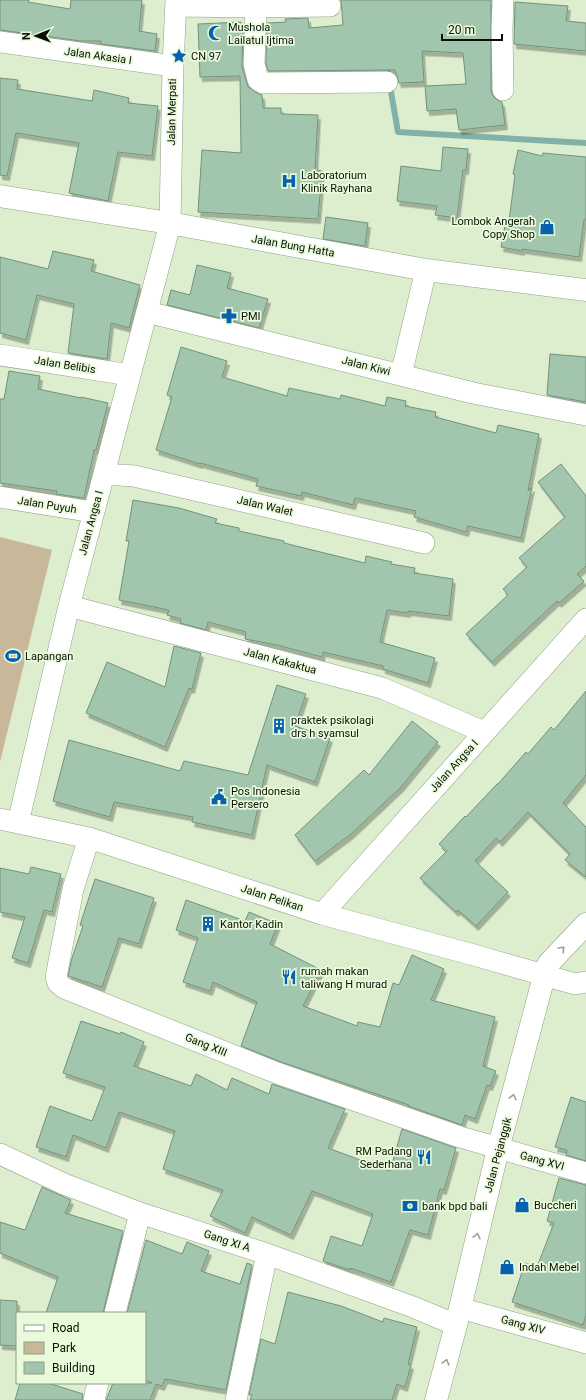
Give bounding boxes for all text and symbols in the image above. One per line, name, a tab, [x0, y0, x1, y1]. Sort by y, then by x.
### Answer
north arrow	[16, 16, 56, 56]
scale bar	[442, 16, 502, 42]
place label: Mushola Lailatul Ijtima	[228, 21, 294, 47]
text: 20 m	[448, 23, 475, 37]
mosque icon: Mushola Lailatul Ijtima	[207, 24, 225, 42]
text: N	[20, 32, 33, 40]
street label: Jalan Akasia I	[63, 45, 133, 67]
place icon: CN 97	[170, 47, 188, 65]
place label: CN 97	[191, 50, 221, 63]
street label: Jalan Merpati	[165, 78, 179, 146]
place label: Laboratorium Klinik Rayhana	[301, 169, 372, 195]
hospital icon: Laboratorium Klinik Rayhana	[280, 172, 298, 190]
place label: Lombok Angerah Copy Shop	[452, 215, 535, 241]
shop icon: Lombok Angerah Copy Shop	[538, 218, 556, 236]
street label: Jalan Bung Hatta	[250, 232, 336, 260]
pharmacy icon: PMI	[220, 307, 238, 325]
place label: PMI	[241, 310, 261, 323]
street label: Jalan Belibis	[33, 354, 97, 376]
street label: Jalan Kiwi	[340, 354, 392, 378]
street label: Jalan Angsa I	[76, 489, 106, 557]
street label: Jalan Walet	[236, 493, 295, 519]
street label: Jalan Puyuh	[16, 494, 78, 516]
street label: Jalan Kakaktua	[242, 645, 318, 677]
sports icon: Lapangan	[4, 647, 22, 665]
place label: Lapangan	[25, 650, 73, 663]
place label: praktek psikolagi drs h syamsul	[291, 714, 374, 740]
building icon: praktek psikolagi drs h syamsul	[270, 717, 288, 735]
street label: Jalan Angsa I	[427, 737, 481, 795]
place label: Pos Indonesia Persero	[231, 785, 300, 811]
public building icon: Pos Indonesia Persero	[210, 788, 228, 806]
street label: Jalan Pelikan	[239, 882, 305, 914]
building icon: Kantor Kadin	[199, 915, 217, 933]
place label: Kantor Kadin	[220, 918, 283, 931]
one-way arrow	[557, 946, 565, 954]
place label: rumah makan taliwang H murad	[301, 965, 387, 991]
restaurant icon: rumah makan taliwang H murad	[280, 968, 298, 986]
street label: Gang XIII	[183, 1031, 229, 1059]
one-way arrow	[508, 1094, 516, 1100]
street label: Jalan Pejanggik	[482, 1115, 514, 1194]
place label: RM Padang Sederhana	[356, 1145, 412, 1171]
restaurant icon: RM Padang Sederhana	[415, 1148, 433, 1166]
street label: Gang XVI	[518, 1149, 566, 1173]
shop icon: Buccheri	[513, 1196, 531, 1214]
bank icon: bank bpd bali	[401, 1197, 419, 1215]
place label: Buccheri	[534, 1199, 577, 1212]
place label: bank bpd bali	[422, 1200, 487, 1213]
street label: Gang XI A	[202, 1227, 253, 1255]
one-way arrow	[473, 1233, 481, 1239]
shop icon: Indah Mebel	[498, 1258, 516, 1276]
place label: Indah Mebel	[519, 1261, 579, 1274]
legend	[16, 1312, 146, 1384]
street label: Gang XIV	[499, 1313, 547, 1337]
text: Road	[52, 1321, 80, 1335]
text: Park	[52, 1341, 77, 1355]
one-way arrow	[441, 1359, 450, 1366]
text: Building	[52, 1361, 95, 1375]

